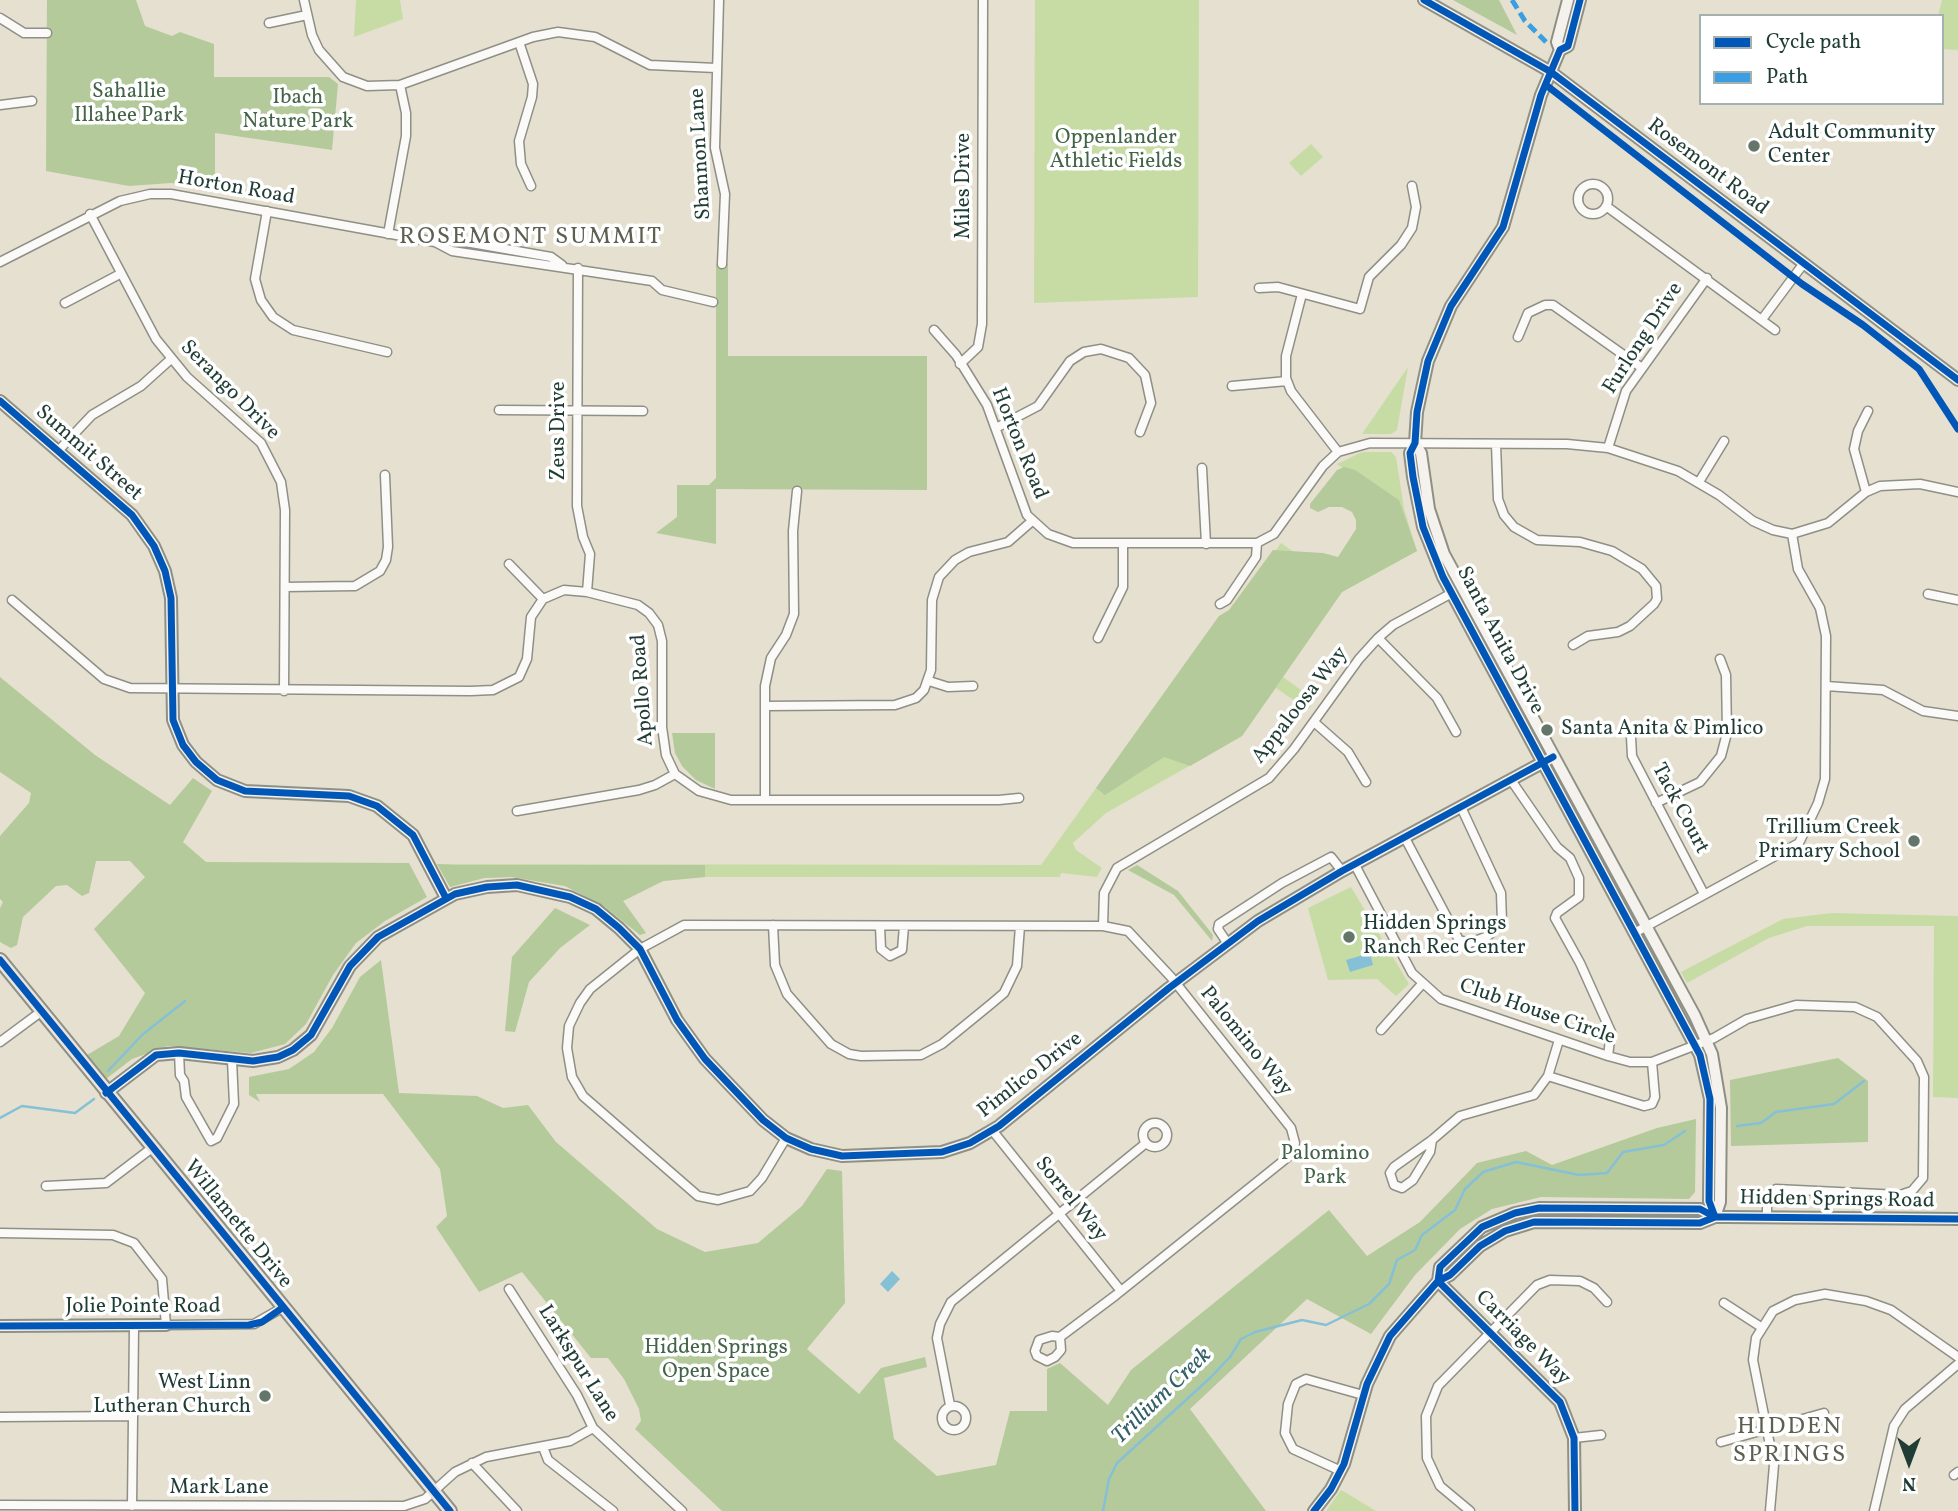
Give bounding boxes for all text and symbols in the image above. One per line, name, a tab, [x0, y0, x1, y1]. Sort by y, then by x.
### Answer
legend	[1699, 14, 1944, 105]
text: Cycle path	[1766, 28, 1861, 57]
text: Path	[1766, 63, 1808, 92]
park label: Sahallie Illahee Park	[74, 80, 184, 130]
park label: Ibach Nature Park	[243, 86, 353, 136]
street label: Shannon Lane	[686, 87, 718, 221]
street label: Rosemont Road	[1641, 114, 1773, 222]
place label: Adult Community Center	[1768, 121, 1935, 171]
park label: Oppenlander Athletic Fields	[1050, 126, 1182, 176]
street label: Miles Drive	[952, 133, 978, 239]
marker: Adult Community Center	[1746, 138, 1762, 154]
street label: Horton Road	[176, 166, 296, 212]
district label: ROSEMONT SUMMIT	[401, 225, 661, 253]
street label: Furlong Drive	[1599, 278, 1689, 400]
street label: Serango Drive	[174, 336, 284, 446]
street label: Zeus Drive	[547, 381, 573, 481]
street label: Horton Road	[984, 384, 1052, 504]
street label: Summit Street	[29, 401, 147, 507]
street label: Santa Anita Drive	[1449, 563, 1549, 719]
street label: Apollo Road	[628, 633, 660, 747]
street label: Appaloosa Way	[1248, 642, 1354, 770]
place label: Santa Anita & Pimlico	[1561, 717, 1763, 743]
marker: Santa Anita & Pimlico	[1539, 722, 1555, 738]
street label: Tack Court	[1645, 759, 1713, 859]
place label: Trillium Creek Primary School	[1758, 816, 1900, 866]
marker: Trillium Creek Primary School	[1906, 833, 1922, 849]
place label: Hidden Springs Ranch Rec Center	[1363, 912, 1526, 962]
marker: Hidden Springs Ranch Rec Center	[1341, 929, 1357, 945]
street label: Club House Circle	[1456, 974, 1618, 1052]
street label: Palomino Way	[1193, 982, 1297, 1102]
street label: Pimlico Drive	[974, 1027, 1088, 1125]
park label: Palomino Park	[1281, 1142, 1369, 1192]
street label: Sorrel Way	[1028, 1153, 1112, 1247]
street label: Willamette Drive	[177, 1156, 297, 1294]
street label: Hidden Springs Road	[1739, 1187, 1935, 1215]
street label: Carriage Way	[1469, 1286, 1575, 1392]
street label: Jolie Pointe Road	[65, 1295, 221, 1321]
street label: Larkspur Lane	[531, 1301, 623, 1427]
park label: Hidden Springs Open Space	[644, 1336, 788, 1386]
water label: Trillium Creek	[1107, 1343, 1219, 1451]
place label: West Linn Lutheran Church	[93, 1371, 251, 1421]
marker: West Linn Lutheran Church	[257, 1388, 273, 1404]
district label: HIDDEN SPRINGS	[1734, 1415, 1846, 1471]
north arrow	[1874, 1427, 1944, 1497]
text: N	[1902, 1470, 1916, 1496]
street label: Mark Lane	[169, 1476, 269, 1502]

